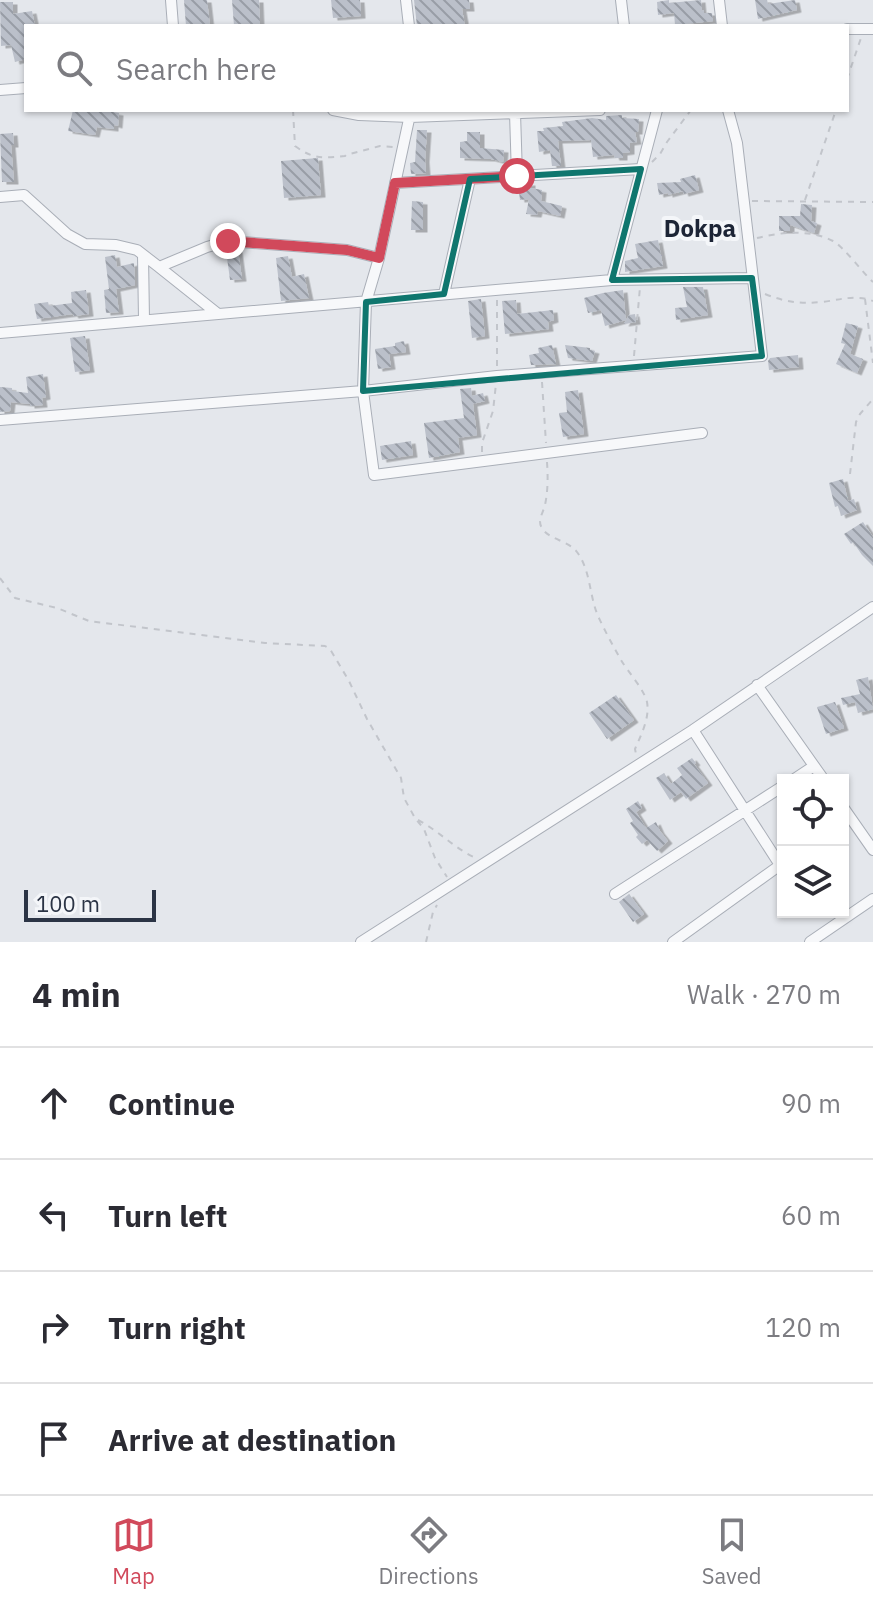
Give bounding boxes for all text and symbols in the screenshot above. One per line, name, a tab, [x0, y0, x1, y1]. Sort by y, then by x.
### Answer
search box	[24, 24, 849, 112]
icon: search	[52, 46, 96, 90]
text: Search here	[116, 49, 277, 88]
route start	[499, 158, 535, 194]
district label: Dokpa	[664, 212, 736, 244]
route end	[210, 223, 246, 259]
map controls	[777, 774, 849, 918]
button: locate	[777, 774, 849, 846]
button: layers	[777, 846, 849, 918]
scale bar	[24, 886, 156, 922]
text: 100 m	[36, 889, 100, 918]
text: 4 min	[32, 972, 121, 1016]
text: Walk · 270 m	[687, 977, 841, 1011]
icon: ahead	[32, 1081, 76, 1125]
text: Continue	[108, 1084, 235, 1123]
text: 90 m	[781, 1086, 841, 1120]
icon: left	[32, 1193, 76, 1237]
text: Turn left	[108, 1196, 227, 1235]
text: 60 m	[781, 1198, 841, 1232]
icon: right	[32, 1305, 76, 1349]
text: Turn right	[108, 1308, 246, 1347]
text: 120 m	[765, 1310, 841, 1344]
icon: arrive	[32, 1417, 76, 1461]
text: Arrive at destination	[108, 1420, 396, 1459]
tab: Map	[112, 1513, 156, 1590]
tab: Directions	[379, 1513, 479, 1590]
tab: Saved	[702, 1513, 761, 1590]

